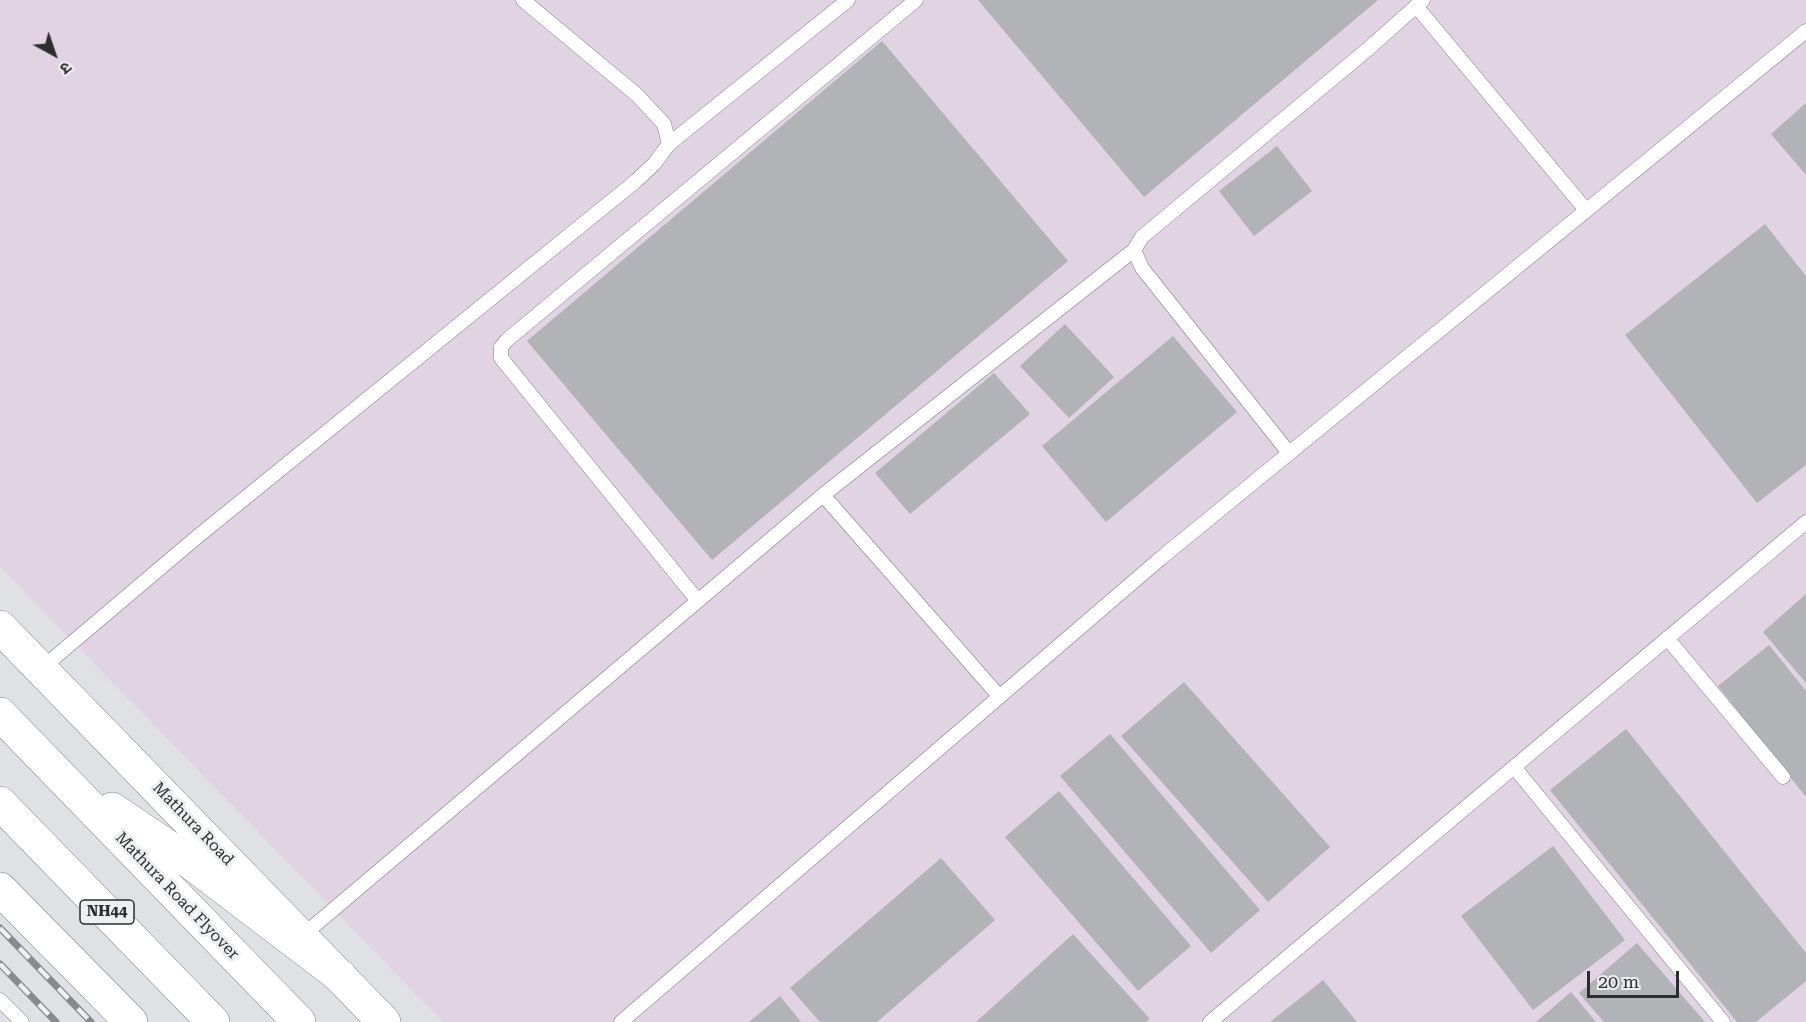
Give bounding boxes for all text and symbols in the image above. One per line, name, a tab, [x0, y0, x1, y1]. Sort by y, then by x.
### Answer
north arrow	[24, 24, 84, 84]
text: उ	[56, 58, 76, 78]
street label: Mathura Road	[149, 778, 237, 870]
street label: Mathura Road Flyover	[111, 828, 243, 964]
road number: NH44	[80, 900, 134, 924]
scale bar	[1590, 959, 1682, 997]
text: 20 m	[1598, 971, 1639, 992]

